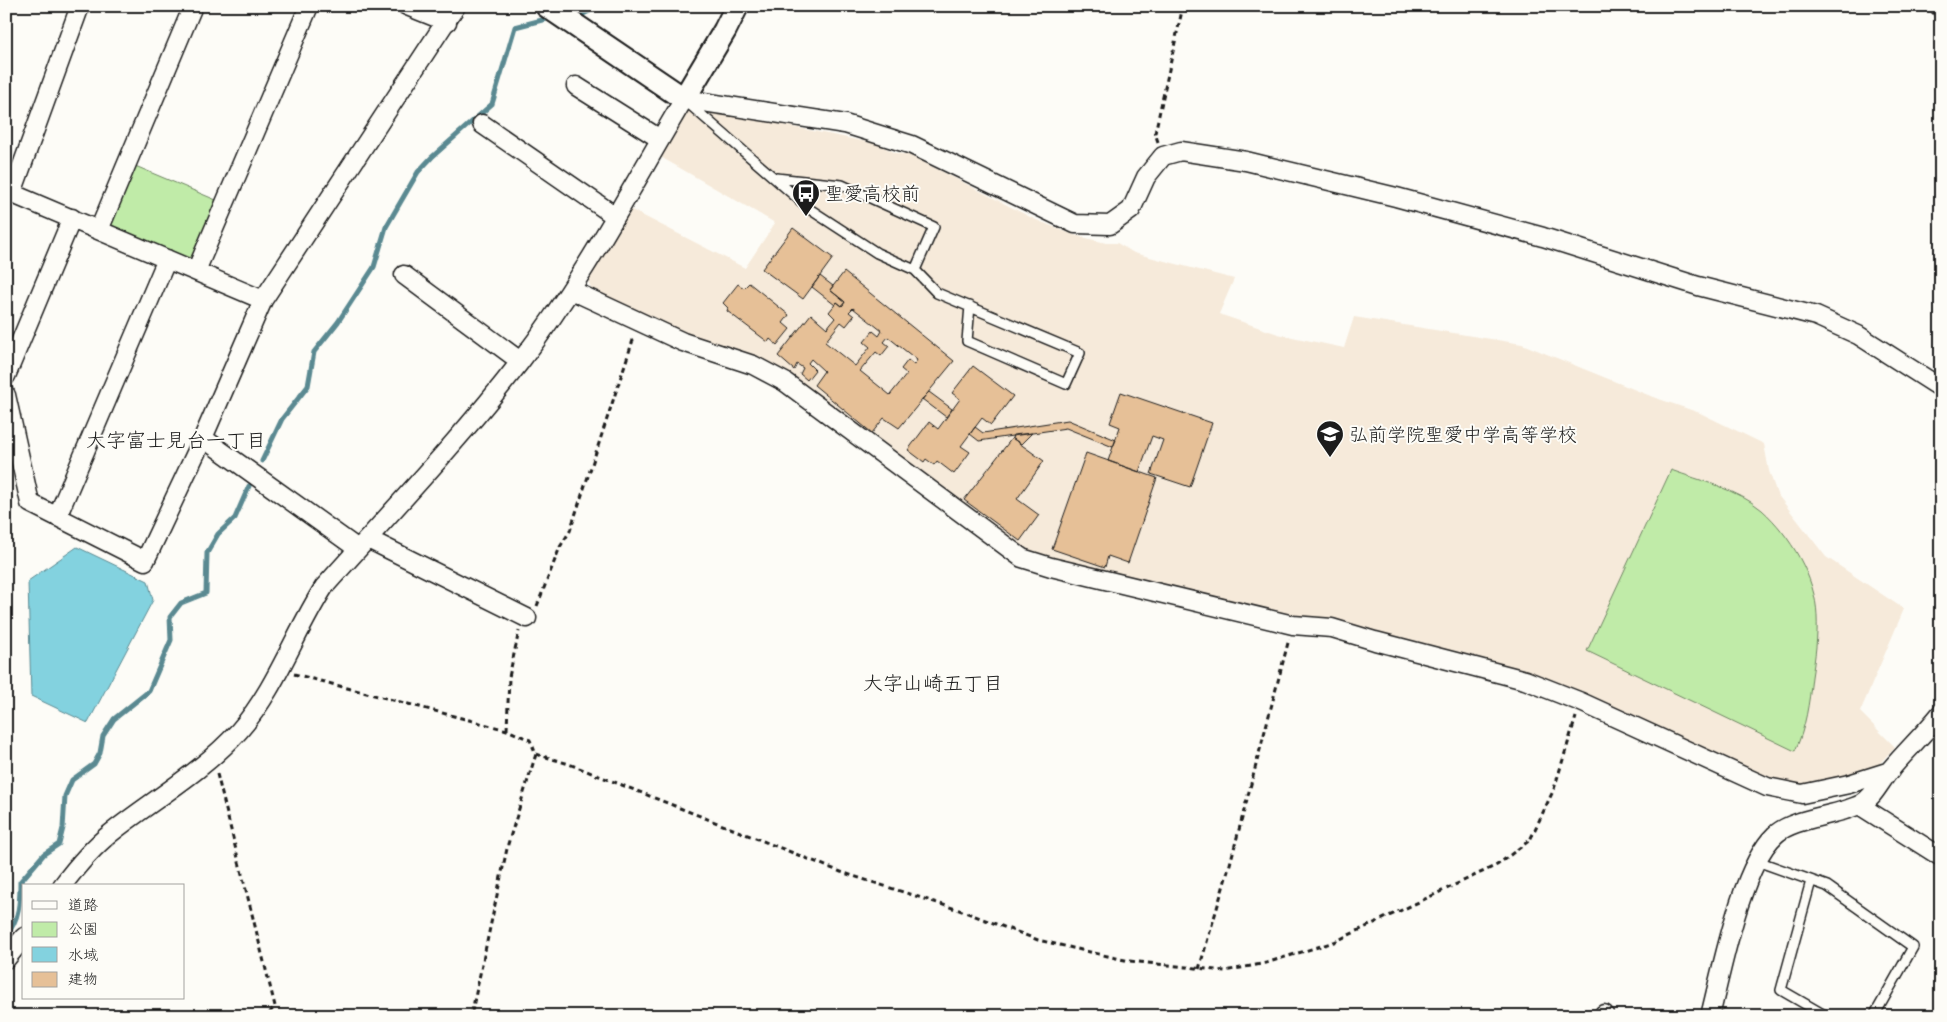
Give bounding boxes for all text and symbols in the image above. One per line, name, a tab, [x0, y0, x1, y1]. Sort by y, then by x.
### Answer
bus stop icon: 聖愛高校前	[791, 178, 821, 217]
place label: 聖愛高校前	[825, 183, 920, 210]
school or university icon: 弘前学院聖愛中学高等学校	[1315, 419, 1345, 458]
place label: 弘前学院聖愛中学高等学校	[1349, 424, 1577, 451]
district label: 大字富士見台一丁目	[86, 429, 266, 457]
district label: 大字山崎五丁目	[863, 672, 1003, 700]
legend	[22, 884, 185, 1000]
text: 道路	[68, 896, 98, 918]
text: 公園	[68, 920, 98, 942]
text: 水域	[68, 946, 98, 968]
text: 建物	[68, 970, 98, 992]

